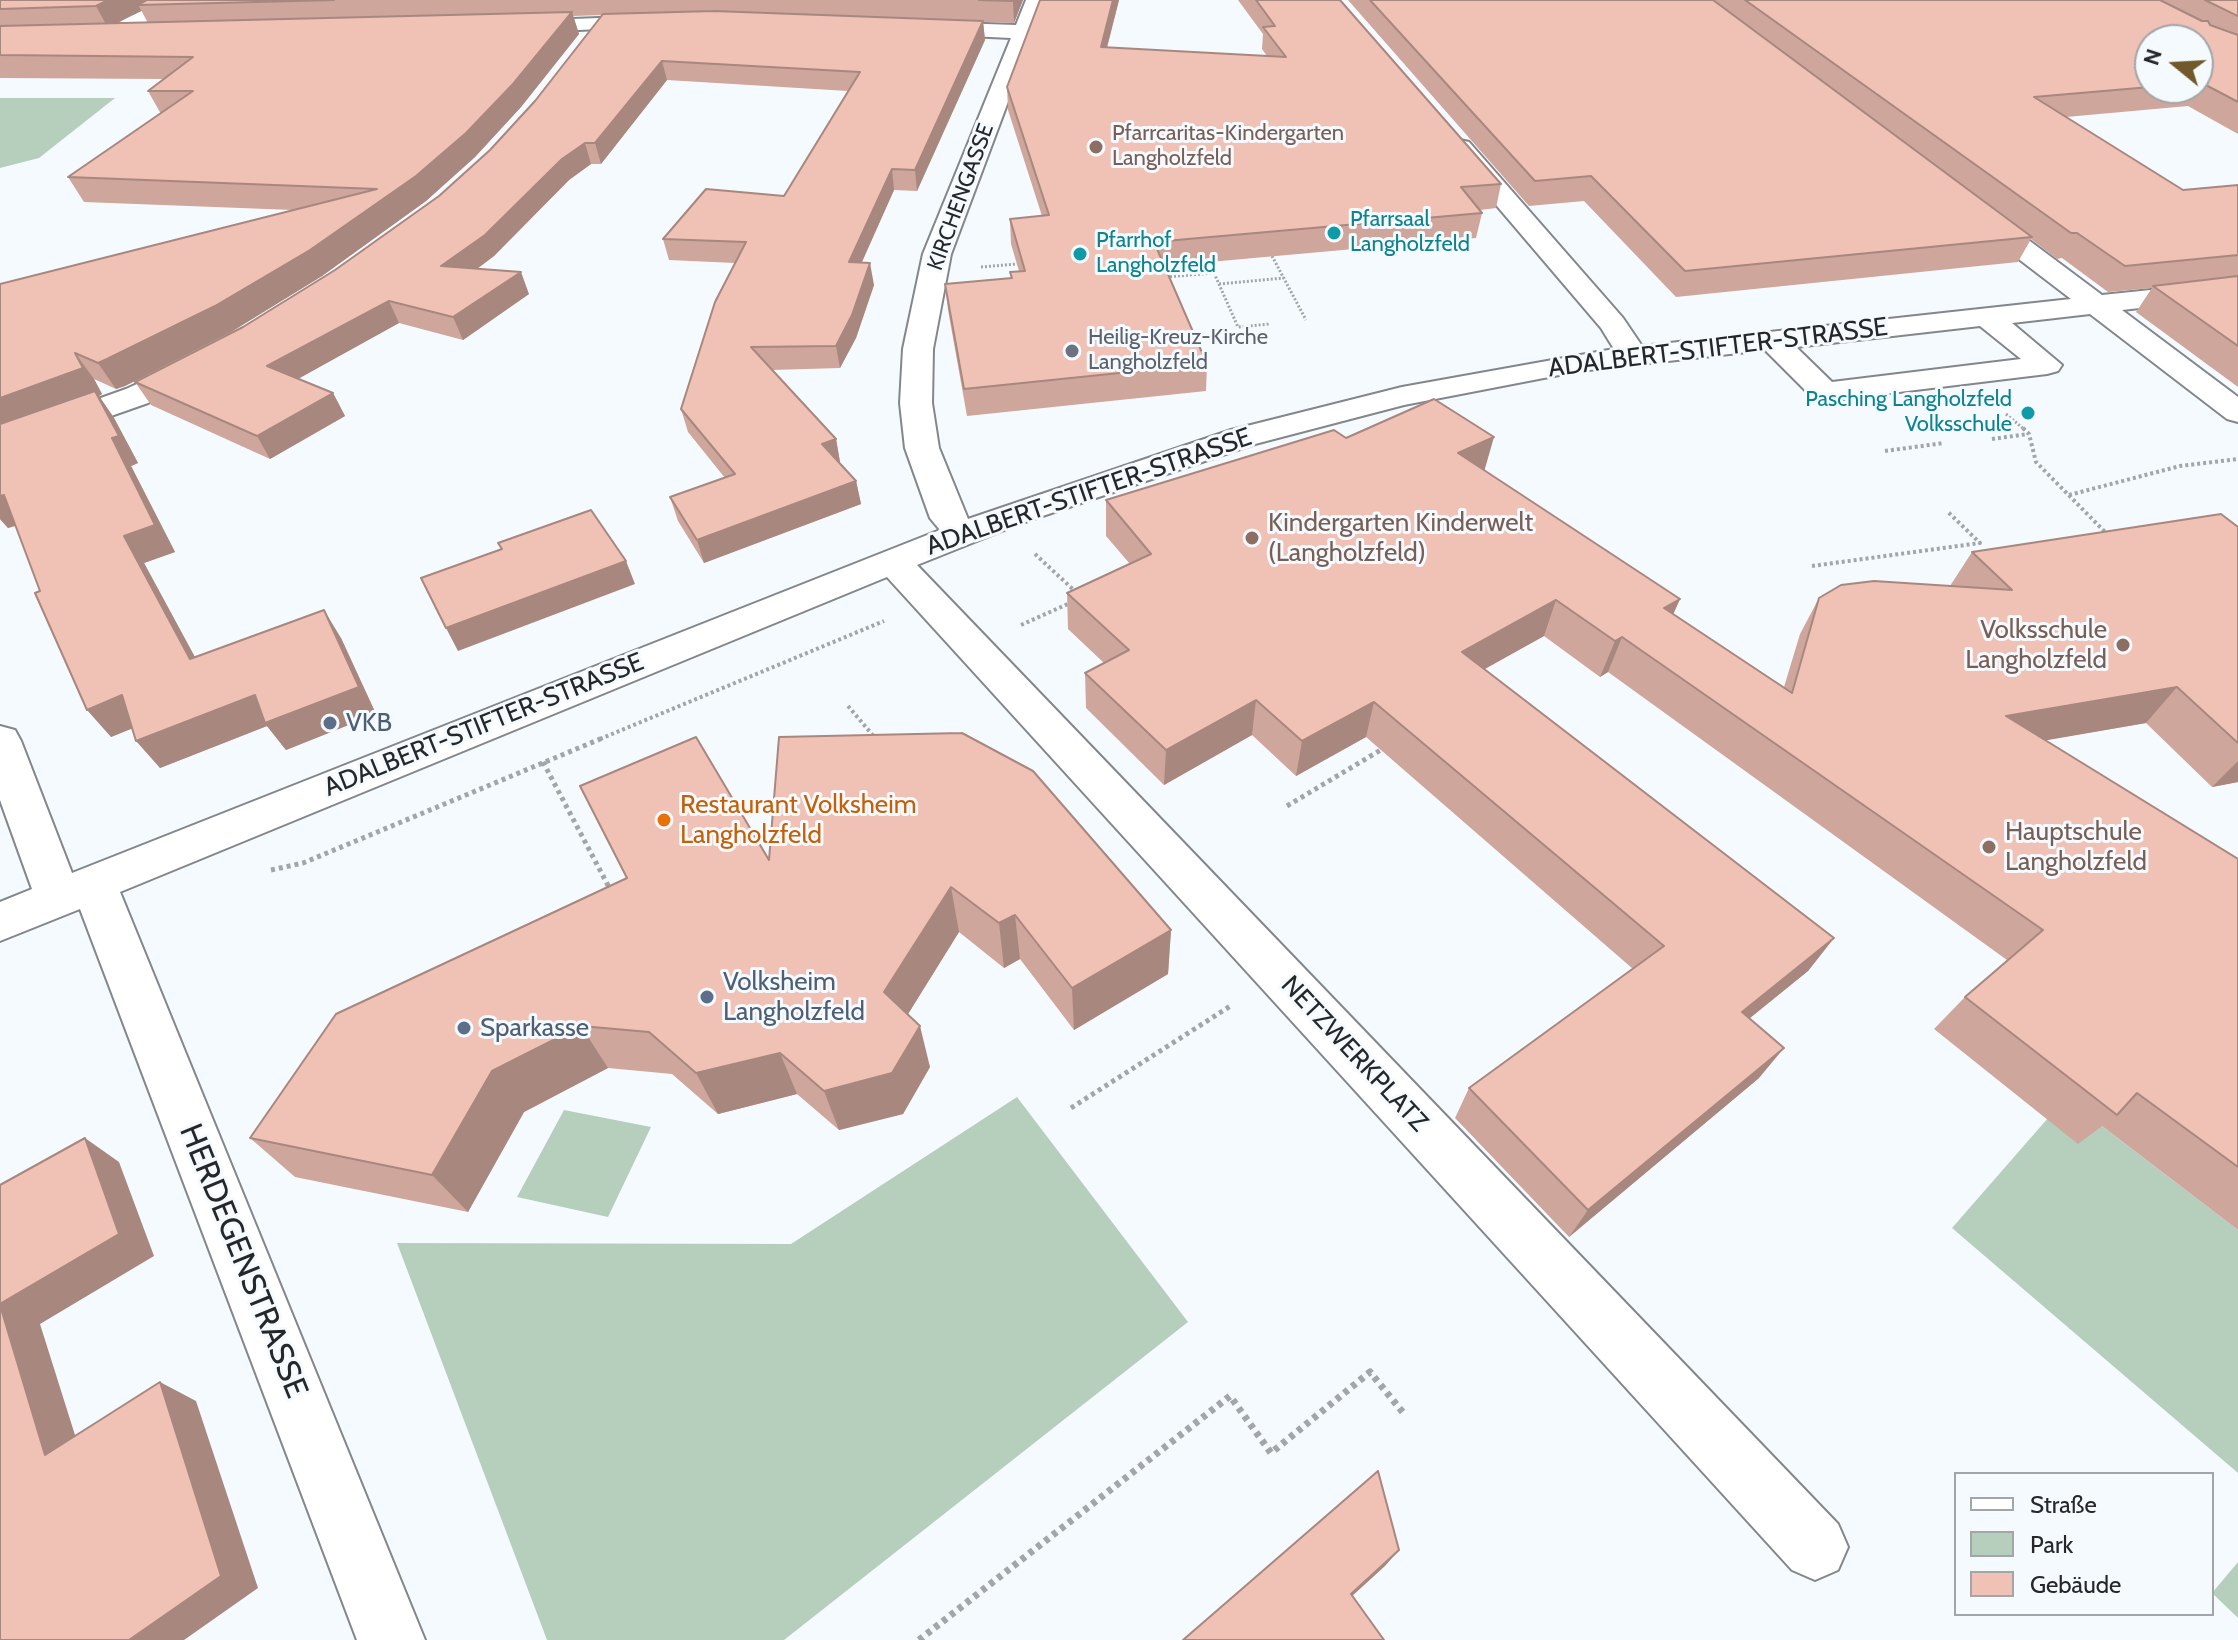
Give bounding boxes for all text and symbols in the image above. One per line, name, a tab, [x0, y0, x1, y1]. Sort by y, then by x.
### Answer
north arrow	[2134, 24, 2214, 104]
text: N	[2137, 45, 2168, 69]
street label: KIRCHENGASSE	[922, 120, 1000, 274]
place label: Pfarrcaritas-Kindergarten Langholzfeld	[1112, 121, 1344, 172]
marker: Pfarrcaritas-Kindergarten Langholzfeld	[1087, 138, 1105, 156]
place label: Pfarrsaal Langholzfeld	[1350, 207, 1470, 258]
marker: Pfarrsaal Langholzfeld	[1325, 224, 1343, 242]
place label: Pfarrhof Langholzfeld	[1096, 228, 1216, 280]
marker: Pfarrhof Langholzfeld	[1071, 245, 1089, 263]
street label: ADALBERT-STIFTER-STRASSE	[1546, 312, 1890, 384]
place label: Heilig-Kreuz-Kirche Langholzfeld	[1088, 325, 1268, 376]
marker: Heilig-Kreuz-Kirche Langholzfeld	[1063, 342, 1081, 360]
place label: Pasching Langholzfeld Volksschule	[1805, 387, 2012, 438]
marker: Pasching Langholzfeld Volksschule	[2019, 404, 2037, 422]
street label: ADALBERT-STIFTER-STRASSE	[922, 422, 1256, 562]
place label: Kindergarten Kinderwelt (Langholzfeld)	[1268, 507, 1533, 568]
marker: Kindergarten Kinderwelt (Langholzfeld)	[1243, 529, 1261, 547]
place label: Volksschule Langholzfeld	[1965, 614, 2107, 676]
marker: Volksschule Langholzfeld	[2114, 636, 2132, 654]
street label: ADALBERT-STIFTER-STRASSE	[320, 646, 648, 804]
place label: VKB	[346, 707, 392, 739]
marker: VKB	[321, 714, 339, 732]
place label: Restaurant Volksheim Langholzfeld	[680, 789, 916, 850]
marker: Restaurant Volksheim Langholzfeld	[655, 811, 673, 829]
place label: Hauptschule Langholzfeld	[2005, 816, 2147, 878]
marker: Hauptschule Langholzfeld	[1980, 838, 1998, 856]
place label: Volksheim Langholzfeld	[723, 966, 865, 1028]
street label: NETZWERKPLATZ	[1274, 970, 1434, 1138]
marker: Volksheim Langholzfeld	[698, 988, 716, 1006]
place label: Sparkasse	[480, 1012, 589, 1044]
marker: Sparkasse	[455, 1019, 473, 1037]
street label: HERDEGENSTRASSE	[171, 1118, 315, 1404]
legend	[1954, 1472, 2214, 1616]
text: Straße	[2030, 1490, 2097, 1519]
text: Park	[2030, 1530, 2073, 1559]
text: Gebäude	[2030, 1570, 2121, 1599]

